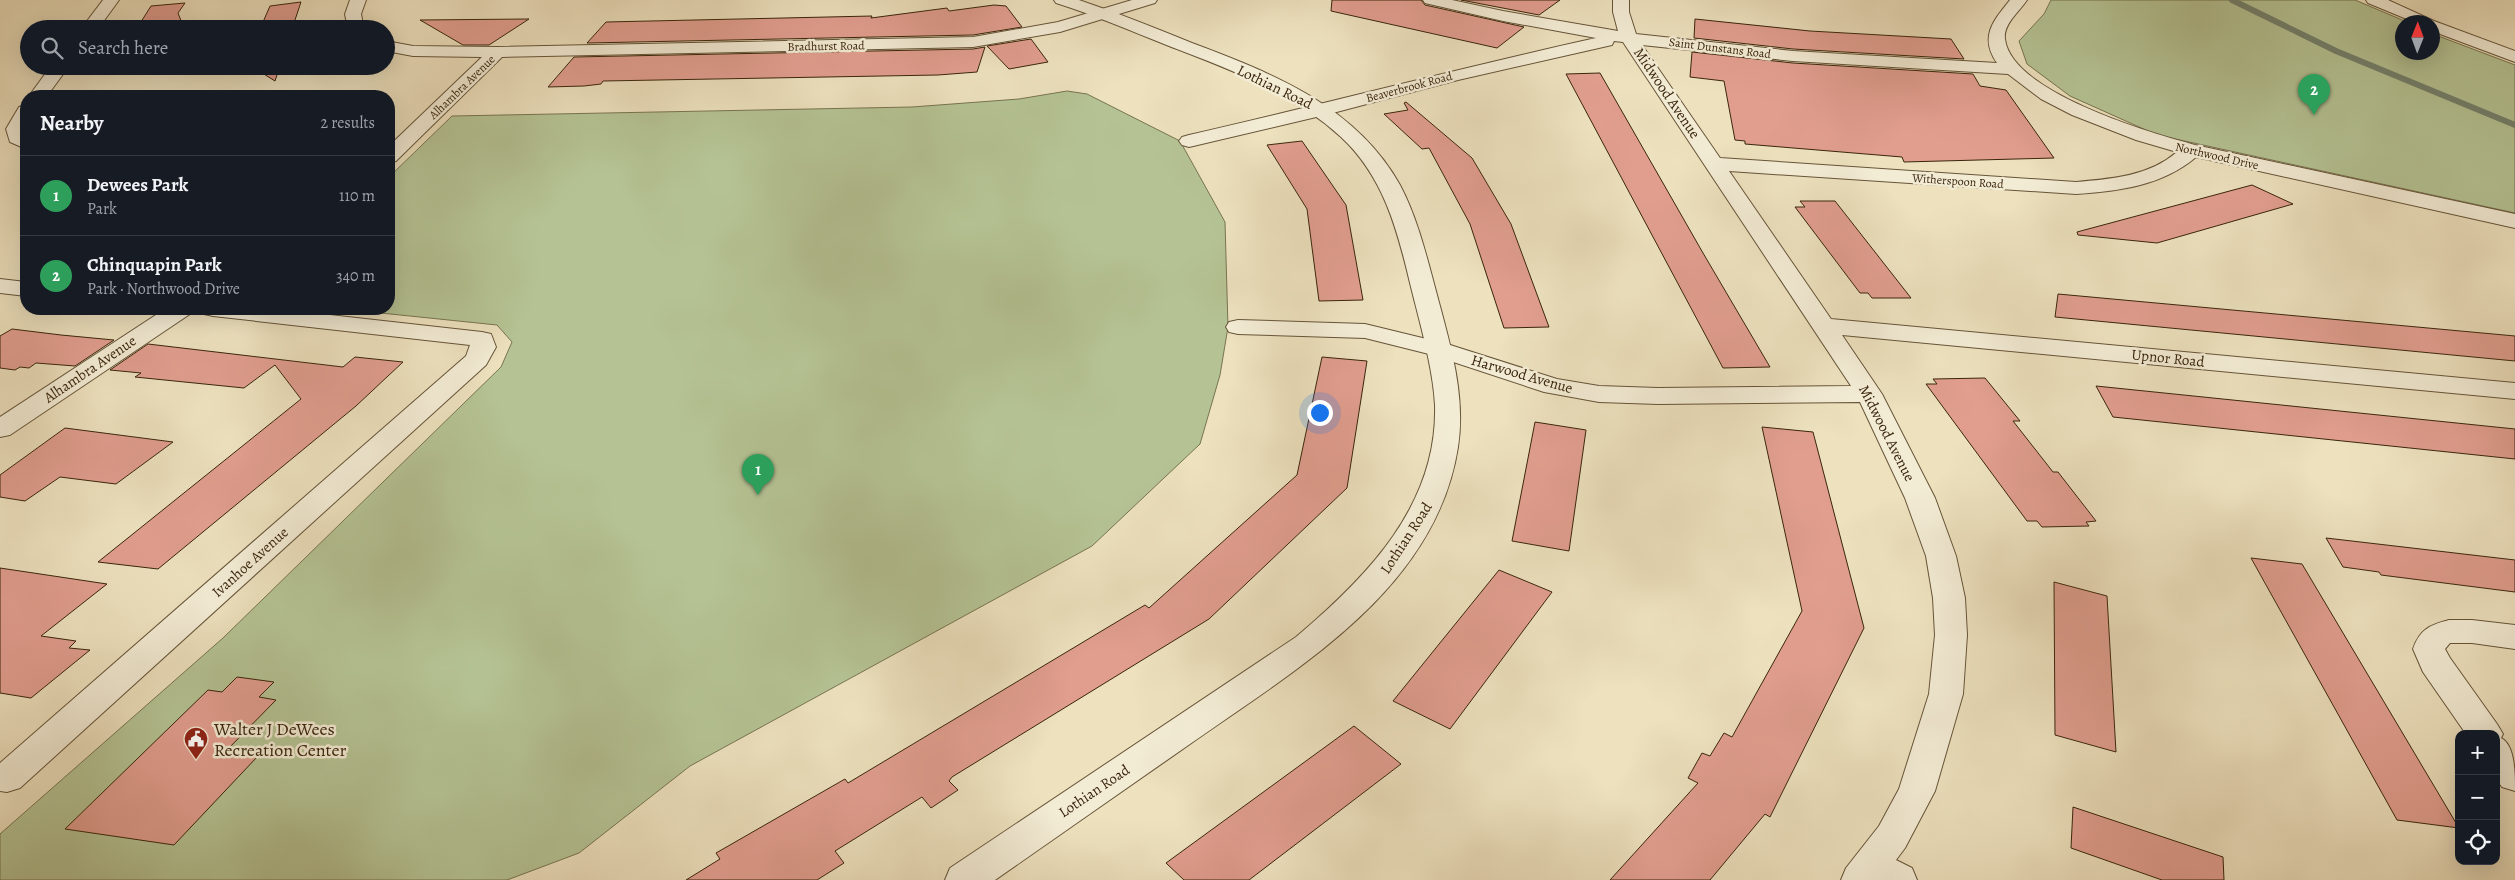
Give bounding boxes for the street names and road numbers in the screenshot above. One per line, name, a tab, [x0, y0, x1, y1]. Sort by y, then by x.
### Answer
street label: Saint Dunstans Road	[1668, 34, 1772, 62]
street label: Bradhurst Road	[787, 37, 865, 55]
street label: Midwood Avenue	[1629, 44, 1705, 143]
street label: Alhambra Avenue	[425, 51, 498, 123]
street label: Lothian Road	[1234, 60, 1317, 114]
street label: Beaverbrook Road	[1364, 68, 1454, 106]
street label: Northwood Drive	[2174, 139, 2260, 173]
street label: Witherspoon Road	[1911, 170, 2005, 192]
street label: Alhambra Avenue	[39, 331, 140, 408]
street label: Upnor Road	[2130, 344, 2207, 372]
street label: Harwood Avenue	[1469, 350, 1575, 398]
street label: Midwood Avenue	[1854, 381, 1920, 485]
street label: Lothian Road	[1375, 498, 1437, 578]
street label: Ivanhoe Avenue	[207, 522, 293, 602]
street label: Lothian Road	[1055, 759, 1134, 822]

